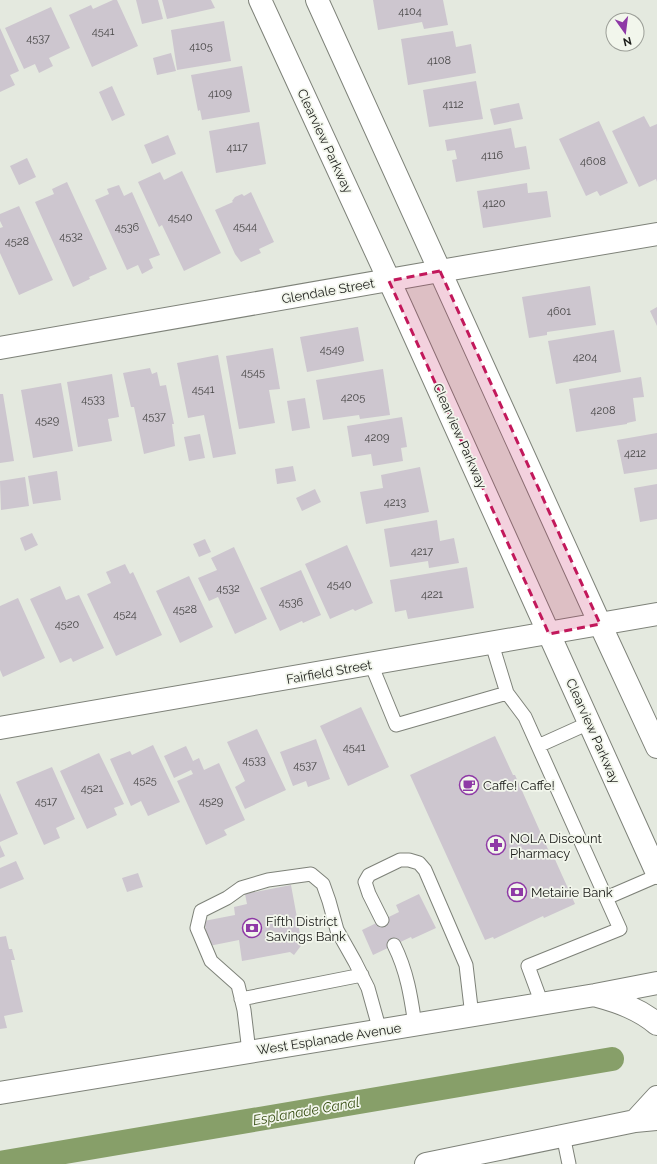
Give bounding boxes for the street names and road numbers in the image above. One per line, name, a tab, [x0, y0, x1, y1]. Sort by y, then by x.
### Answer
street label: Clearview Parkway	[294, 86, 356, 196]
street label: Glendale Street	[281, 275, 376, 307]
street label: Clearview Parkway	[430, 381, 490, 491]
street label: Fairfield Street	[285, 657, 374, 687]
street label: Clearview Parkway	[563, 676, 623, 786]
street label: West Esplanade Avenue	[256, 1020, 403, 1058]

